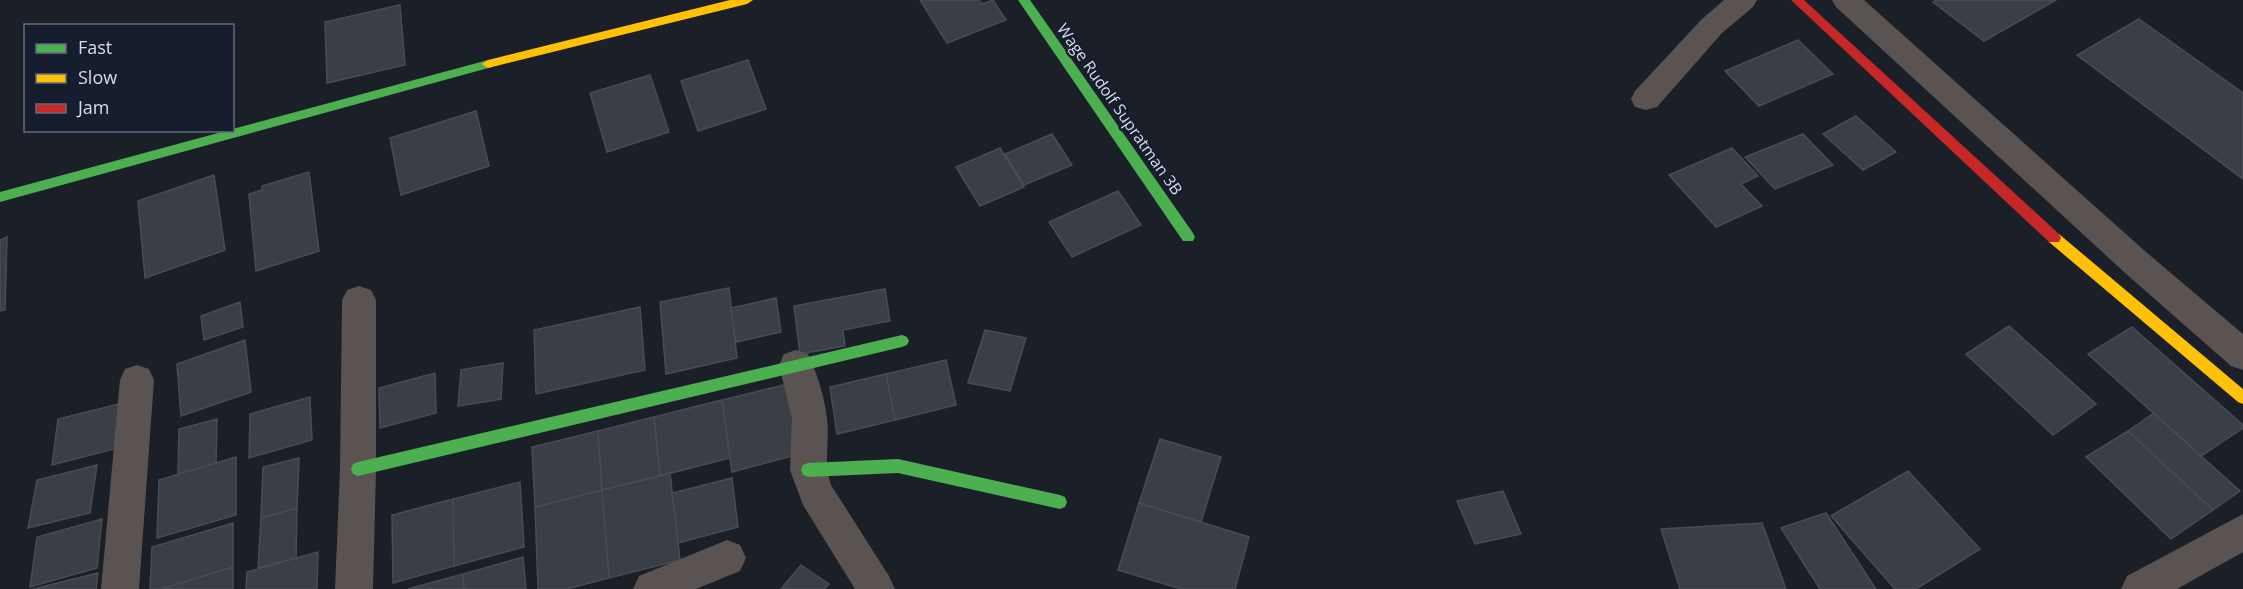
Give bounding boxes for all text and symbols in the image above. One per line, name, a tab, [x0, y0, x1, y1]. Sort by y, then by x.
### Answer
street label: Wage Rudolf Supratman 3B	[1052, 19, 1188, 199]
legend	[24, 24, 234, 132]
text: Fast	[78, 35, 112, 59]
text: Slow	[78, 65, 117, 89]
text: Jam	[76, 95, 110, 119]

